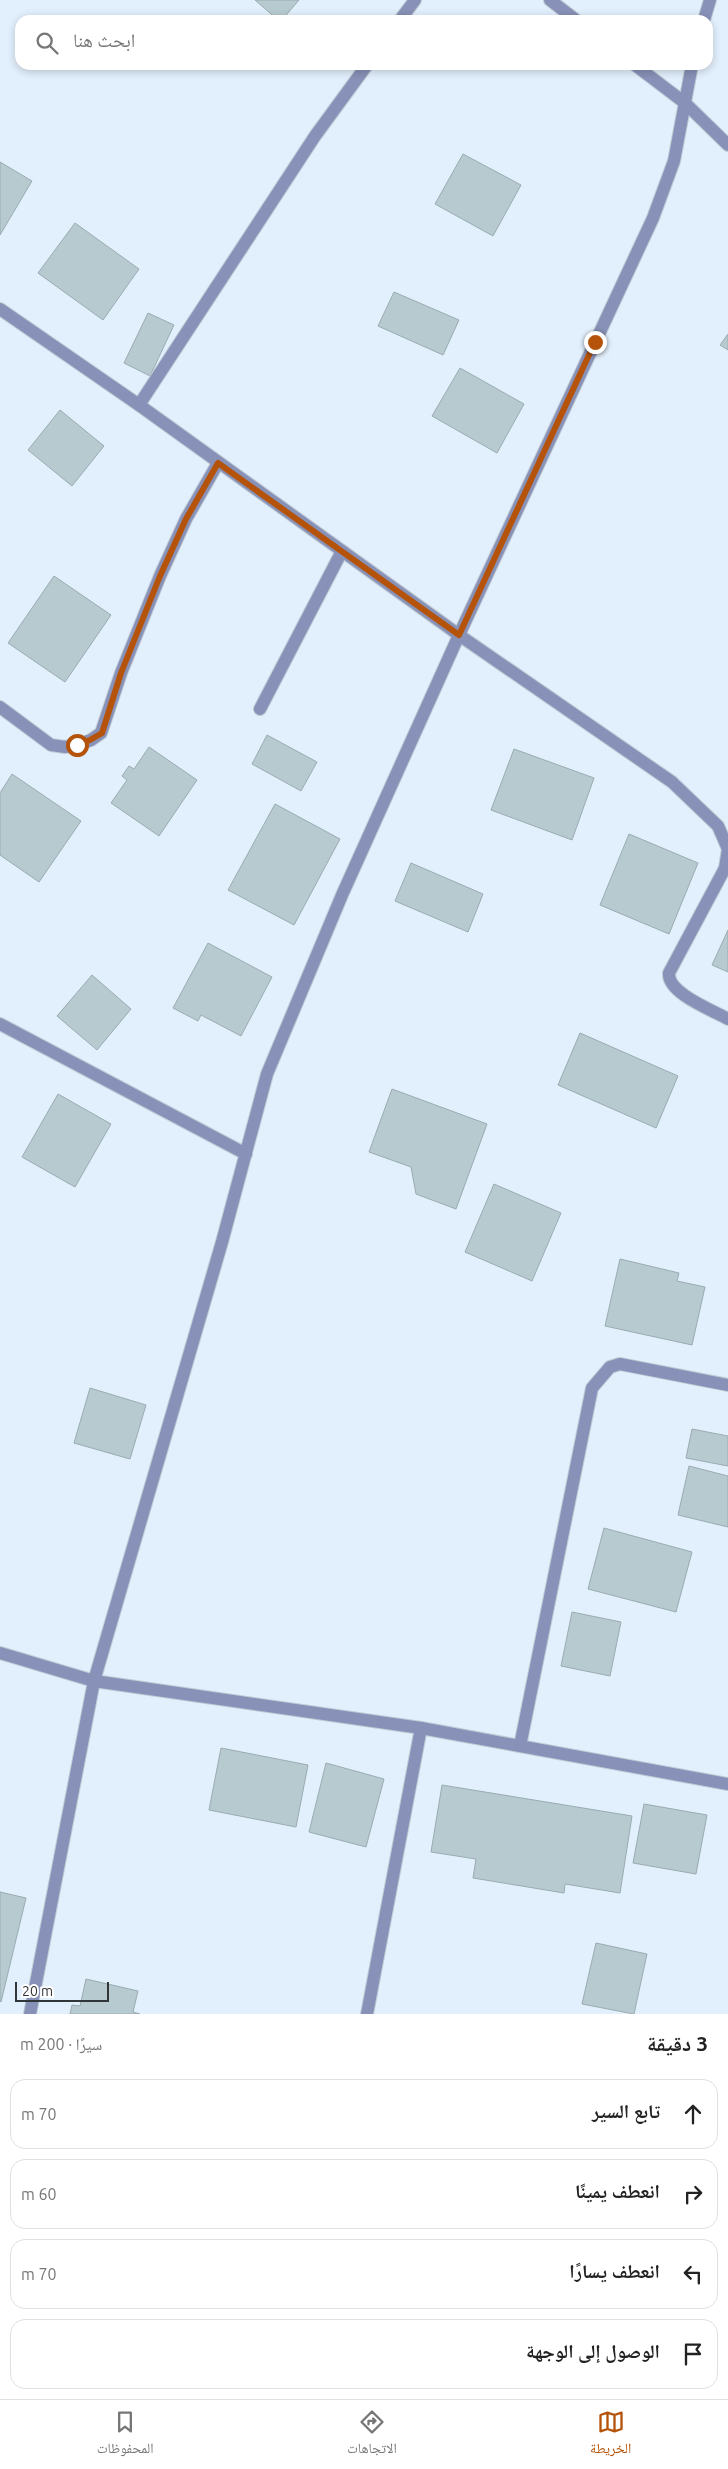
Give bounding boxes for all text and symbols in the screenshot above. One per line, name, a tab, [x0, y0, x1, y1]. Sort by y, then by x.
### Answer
search box	[15, 15, 713, 70]
icon: search	[33, 29, 61, 57]
text: ابحث هنا	[73, 29, 135, 51]
route end	[584, 331, 607, 354]
route start	[66, 734, 89, 757]
scale bar	[15, 1979, 109, 2002]
text: 20 m	[22, 1983, 53, 1999]
text: 3 دقيقة	[647, 2031, 708, 2055]
text: سيرًا · 200 m	[20, 2035, 102, 2053]
text: تابع السير	[592, 2100, 660, 2122]
icon: ahead	[679, 2100, 707, 2128]
text: 70 m	[21, 2105, 57, 2123]
text: انعطف يمينًا	[575, 2180, 660, 2202]
icon: right	[679, 2180, 707, 2208]
text: 60 m	[21, 2185, 57, 2203]
text: انعطف يسارًا	[569, 2260, 660, 2282]
icon: left	[679, 2260, 707, 2288]
text: 70 m	[21, 2265, 57, 2283]
text: الوصول إلى الوجهة	[526, 2340, 660, 2362]
icon: arrive	[679, 2340, 707, 2368]
tab: المحفوظات	[97, 2408, 154, 2462]
tab: الاتجاهات	[347, 2408, 397, 2462]
tab: الخريطة	[590, 2408, 631, 2462]

